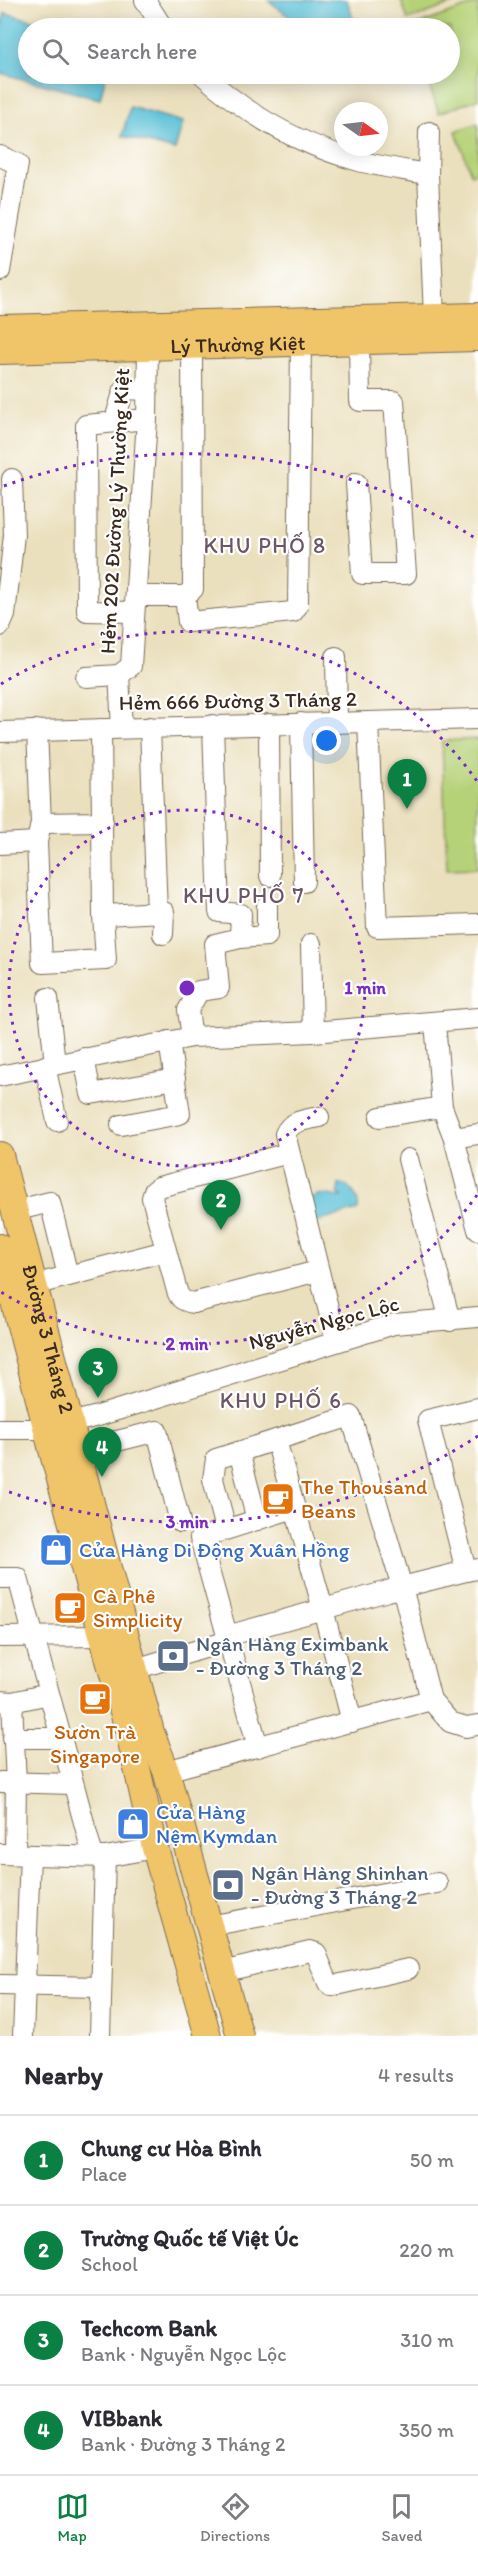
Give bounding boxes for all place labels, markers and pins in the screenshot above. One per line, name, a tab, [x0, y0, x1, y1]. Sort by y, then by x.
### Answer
pin: 1	[388, 760, 426, 809]
centre of rings	[177, 978, 197, 998]
pin: 2	[202, 1180, 240, 1230]
pin: 3	[78, 1348, 118, 1398]
pin: 4	[82, 1428, 122, 1477]
place label: The Thousand Beans	[301, 1474, 427, 1523]
cafe icon: The Thousand Beans	[260, 1481, 296, 1517]
shop icon: Cửa Hàng Di Động Xuân Hồng	[38, 1532, 74, 1568]
place label: Cửa Hàng Di Động Xuân Hồng	[79, 1537, 350, 1562]
place label: Cà Phê Simplicity	[93, 1583, 183, 1632]
cafe icon: Cà Phê Simplicity	[52, 1590, 88, 1626]
place label: Ngân Hàng Eximbank - Đường 3 Tháng 2	[196, 1631, 389, 1680]
bank icon: Ngân Hàng Eximbank - Đường 3 Tháng 2	[155, 1638, 191, 1674]
cafe icon: Sườn Trà Singapore	[77, 1681, 113, 1717]
place label: Sườn Trà Singapore	[50, 1719, 140, 1768]
place label: Cửa Hàng Nệm Kymdan	[156, 1799, 277, 1848]
shop icon: Cửa Hàng Nệm Kymdan	[115, 1806, 151, 1842]
place label: Ngân Hàng Shinhan - Đường 3 Tháng 2	[251, 1860, 428, 1909]
bank icon: Ngân Hàng Shinhan - Đường 3 Tháng 2	[210, 1867, 246, 1903]

